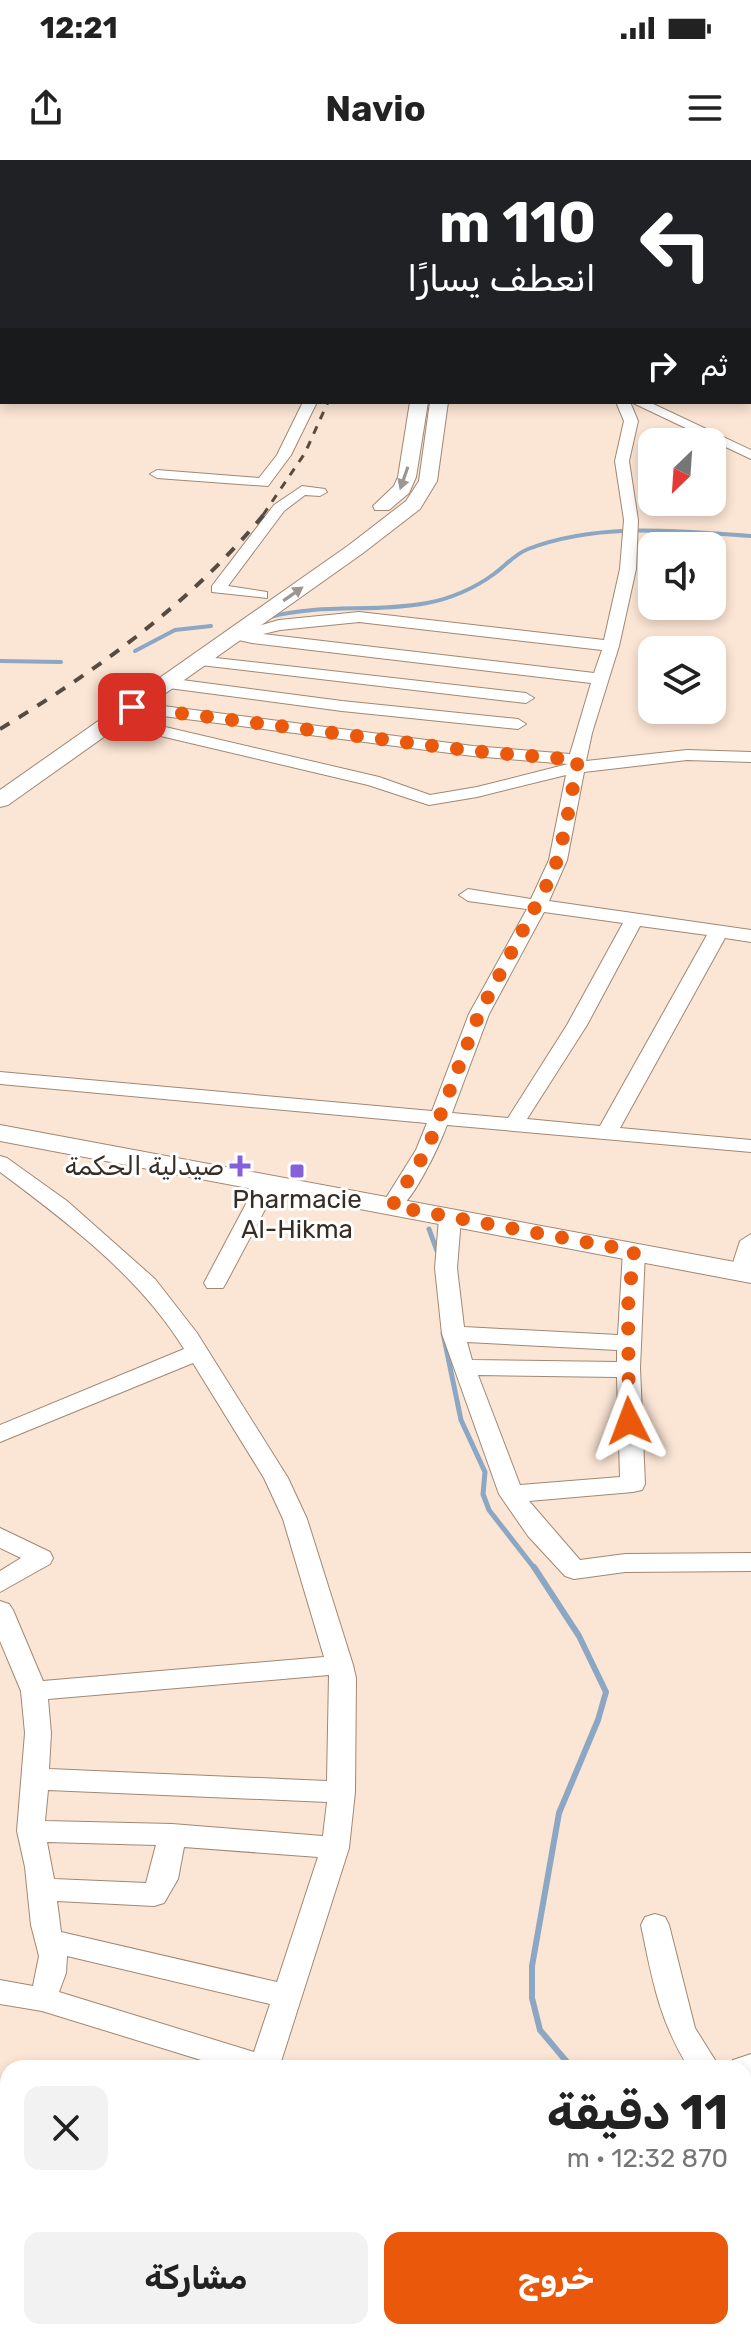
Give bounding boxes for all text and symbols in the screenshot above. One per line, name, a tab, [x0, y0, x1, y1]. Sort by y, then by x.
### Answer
text: 12:21	[40, 10, 118, 46]
icon: share	[24, 86, 68, 130]
icon: menu	[683, 86, 727, 130]
text: Navio	[325, 87, 426, 130]
text: 110 m	[439, 190, 596, 256]
icon: left	[624, 192, 728, 296]
text: انعطف يسارًا	[407, 257, 596, 300]
icon: right	[640, 344, 684, 388]
text: ثم	[700, 348, 728, 384]
north arrow	[638, 428, 726, 516]
map controls	[638, 428, 726, 724]
one-way arrow	[398, 466, 410, 490]
button: sound	[638, 532, 726, 620]
one-way arrow	[282, 587, 303, 602]
button: layers	[638, 636, 726, 724]
pin	[98, 673, 166, 741]
icon: arrive	[110, 685, 154, 729]
place label: صيدلية الحكمة	[64, 1151, 224, 1182]
marker: صيدلية الحكمة	[231, 1157, 249, 1175]
marker: Pharmacie Al-Hikma	[288, 1162, 306, 1180]
place label: Pharmacie Al-Hikma	[232, 1184, 362, 1245]
position arrow	[587, 1379, 671, 1463]
text: 11 دقيقة	[547, 2084, 728, 2141]
button: close	[24, 2086, 108, 2170]
text: 870 m · 12:32	[567, 2143, 728, 2174]
button: مشاركة	[24, 2232, 368, 2324]
button: خروج	[384, 2232, 728, 2324]

